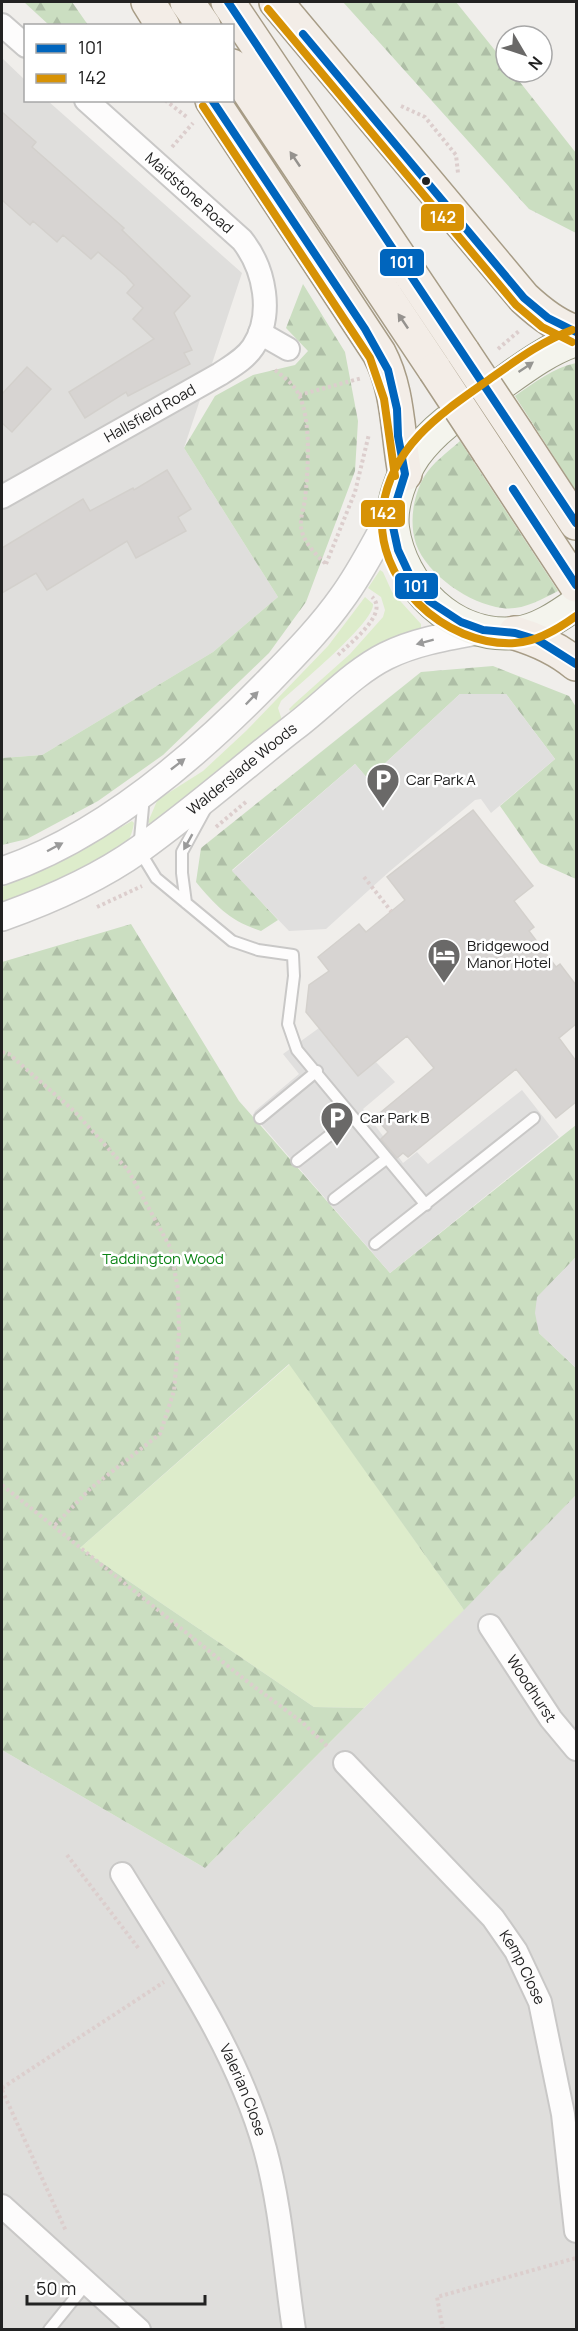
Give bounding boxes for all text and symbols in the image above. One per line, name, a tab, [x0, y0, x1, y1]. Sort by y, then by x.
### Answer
legend	[24, 24, 234, 102]
north arrow	[494, 24, 554, 84]
text: 101	[78, 35, 103, 59]
text: N	[523, 52, 548, 75]
text: 142	[78, 65, 106, 89]
street label: Maidstone Road	[141, 147, 238, 238]
one-way arrow	[290, 151, 301, 167]
unlabelled marker	[420, 175, 432, 187]
line badge: 142	[420, 203, 465, 232]
text: 142	[430, 206, 456, 228]
line badge: 101	[379, 248, 425, 277]
text: 101	[390, 251, 414, 273]
one-way arrow	[397, 314, 409, 330]
one-way arrow	[517, 361, 533, 373]
street label: Hallsfield Road	[100, 379, 200, 447]
line badge: 142	[360, 499, 406, 528]
text: 142	[370, 502, 396, 524]
line badge: 101	[394, 572, 439, 600]
text: 101	[404, 575, 428, 597]
one-way arrow	[416, 638, 434, 647]
one-way arrow	[245, 691, 259, 705]
street label: Walderslade Woods	[182, 718, 301, 820]
one-way arrow	[170, 758, 186, 771]
parking icon: Car Park A	[365, 762, 401, 809]
place label: Car Park A	[406, 769, 476, 790]
one-way arrow	[183, 834, 193, 851]
one-way arrow	[47, 842, 64, 852]
place label: Bridgewood Manor Hotel	[467, 935, 551, 973]
hotel icon: Bridgewood Manor Hotel	[426, 937, 462, 984]
parking icon: Car Park B	[319, 1100, 355, 1147]
place label: Car Park B	[360, 1107, 430, 1128]
park label: Taddington Wood	[102, 1248, 224, 1269]
street label: Woodhurst	[502, 1651, 561, 1726]
street label: Kemp Close	[495, 1926, 551, 2008]
street label: Valerian Close	[215, 2040, 272, 2139]
scale bar	[27, 2268, 206, 2306]
text: 50 m	[36, 2276, 76, 2300]

